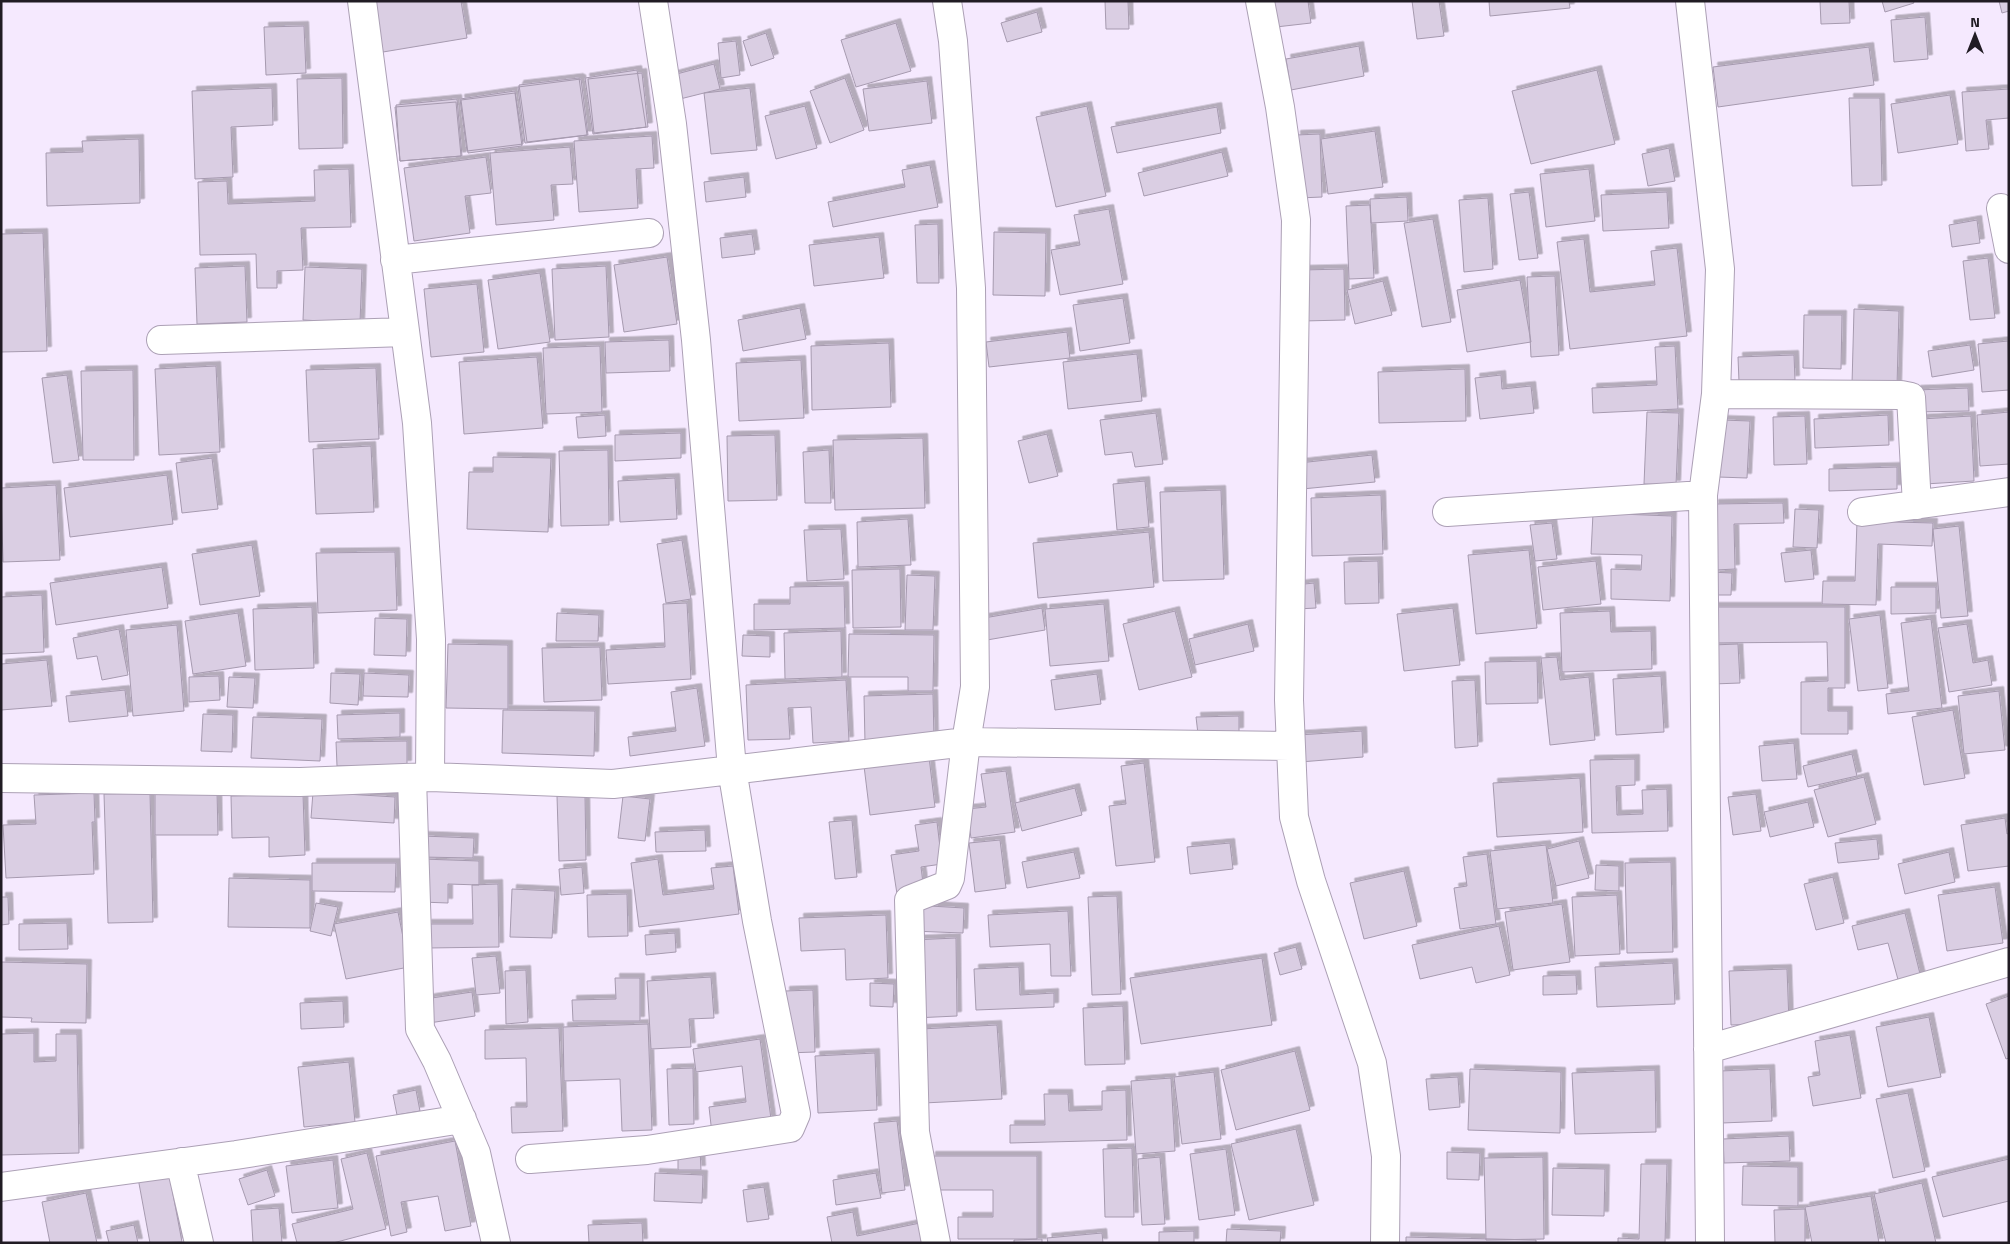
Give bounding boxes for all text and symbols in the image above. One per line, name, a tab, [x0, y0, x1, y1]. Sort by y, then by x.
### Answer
north arrow	[1950, 10, 2000, 60]
text: N	[1970, 11, 1980, 32]

